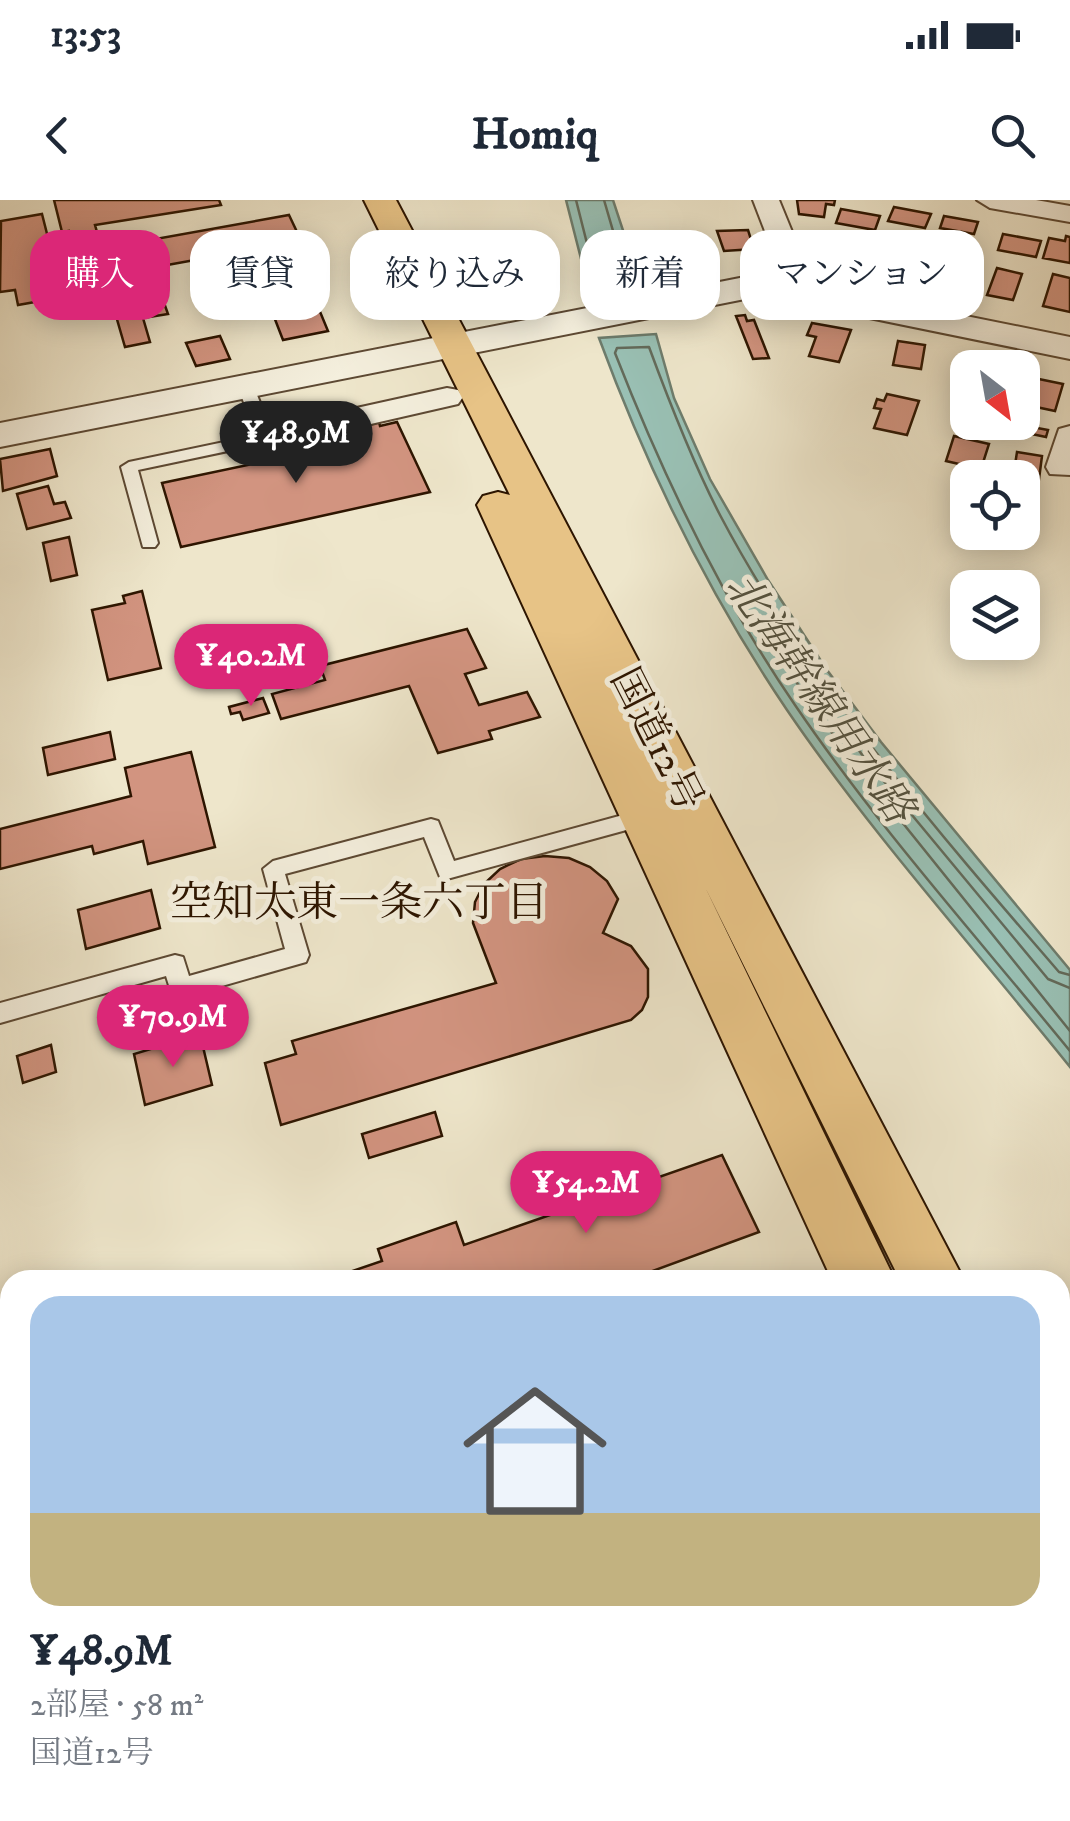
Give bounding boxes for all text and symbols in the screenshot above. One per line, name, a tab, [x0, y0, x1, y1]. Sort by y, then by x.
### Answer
text: 13:53	[50, 11, 121, 59]
text: Homiq	[472, 107, 598, 163]
icon: back	[30, 108, 85, 163]
icon: search	[985, 108, 1040, 163]
chip: 購入	[30, 230, 170, 320]
chip: 賃貸	[190, 230, 330, 320]
chip: 絞り込み	[350, 230, 560, 320]
chip: 新着	[580, 230, 720, 320]
chip: マンション	[740, 230, 984, 320]
north arrow	[950, 350, 1040, 440]
map controls	[950, 350, 1040, 660]
pin: ¥48.9M	[215, 401, 377, 486]
text: ¥48.9M	[242, 413, 350, 453]
button: locate	[950, 460, 1040, 550]
water label: 北海幹線用水路	[713, 563, 926, 837]
button: layers	[950, 570, 1040, 660]
pin: ¥40.2M	[170, 624, 332, 709]
text: ¥40.2M	[196, 636, 306, 676]
street label: 国道12号	[598, 660, 713, 820]
district label: 空知太東一条六丁目	[170, 878, 548, 930]
pin: ¥70.9M	[92, 985, 254, 1070]
text: ¥70.9M	[119, 997, 227, 1037]
pin: ¥54.2M	[505, 1151, 667, 1236]
text: ¥54.2M	[532, 1163, 640, 1203]
icon: home	[445, 1361, 625, 1541]
text: ¥48.9M	[30, 1626, 173, 1678]
text: 2部屋 · 58 m²	[30, 1686, 203, 1726]
text: 国道12号	[30, 1734, 153, 1774]

